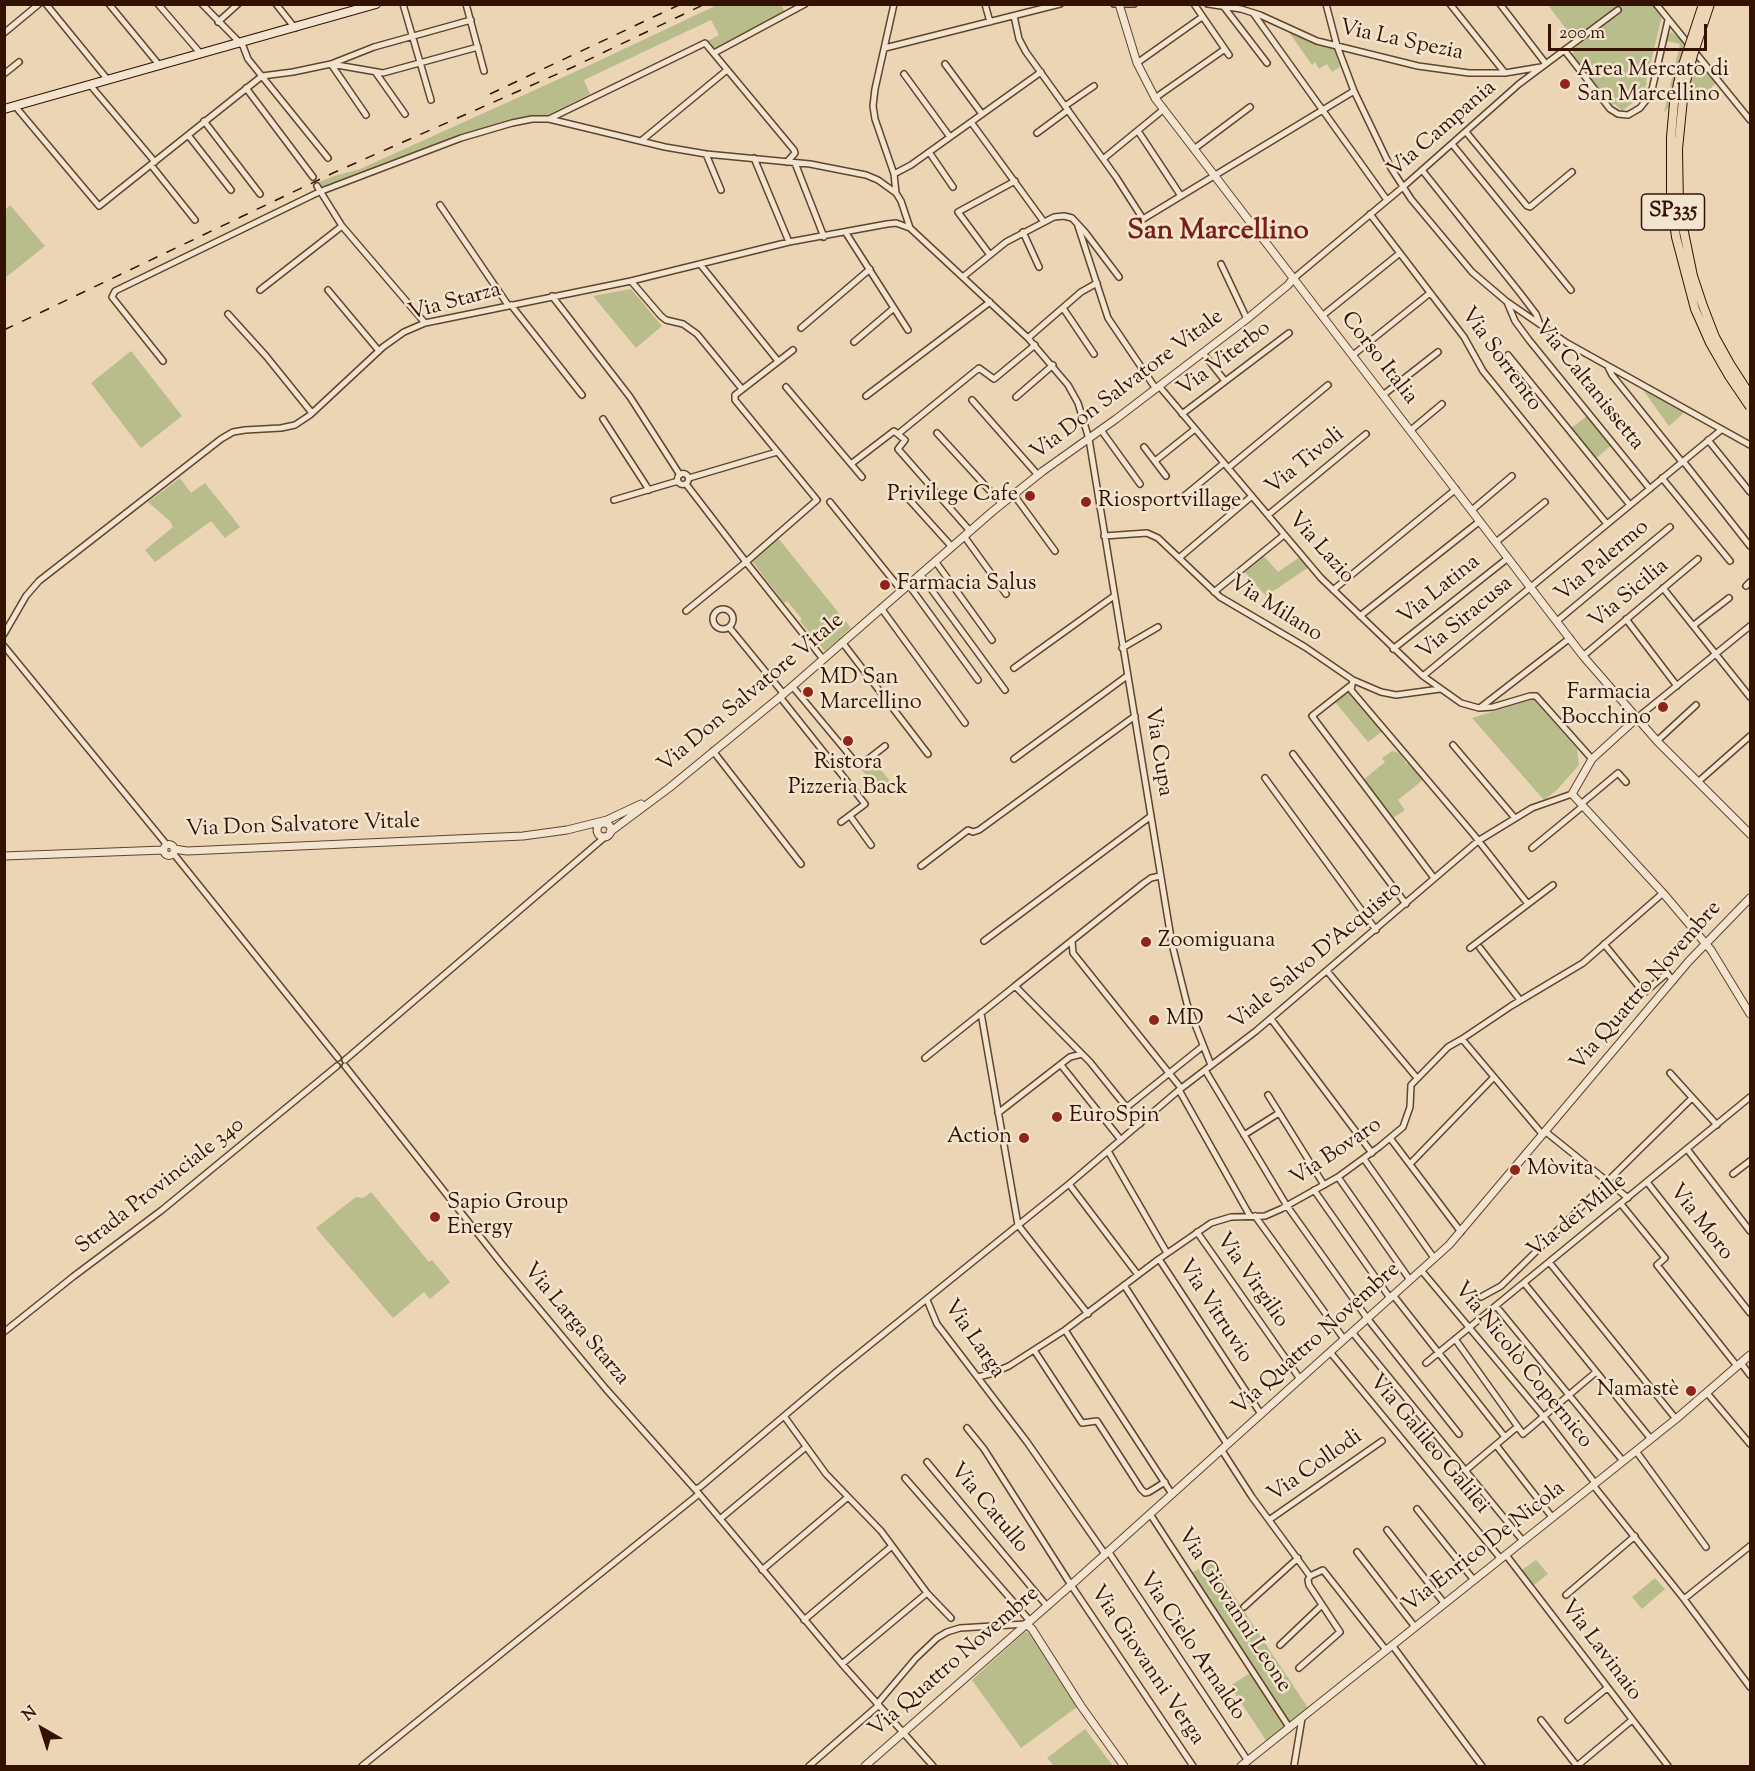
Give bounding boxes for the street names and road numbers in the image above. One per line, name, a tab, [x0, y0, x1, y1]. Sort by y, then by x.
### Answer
street label: Via La Spezia	[1337, 16, 1465, 68]
street label: Via Campania	[1383, 76, 1503, 184]
road number: SP335	[1642, 194, 1704, 230]
street label: Via Starza	[406, 278, 504, 328]
street label: Via Sorrento	[1454, 303, 1546, 417]
street label: Via Don Salvatore Vitale	[1026, 305, 1230, 467]
street label: Corso Italia	[1334, 307, 1422, 411]
street label: Via Caltanissetta	[1527, 315, 1649, 457]
street label: Via Viterbo	[1173, 316, 1277, 404]
street label: Via Tivoli	[1261, 422, 1351, 502]
street label: Via Lazio	[1281, 508, 1359, 590]
street label: Via Palermo	[1551, 515, 1655, 609]
street label: Via Latina	[1394, 550, 1486, 632]
street label: Via Sicilia	[1585, 554, 1675, 636]
street label: Via Milano	[1223, 571, 1327, 649]
street label: Via Siracusa	[1413, 572, 1519, 666]
street label: Via Don Salvatore Vitale	[654, 609, 850, 779]
street label: Via Cupa	[1137, 705, 1177, 799]
street label: Via Don Salvatore Vitale	[185, 810, 421, 844]
street label: Viale Salvo D'Acquisto	[1225, 877, 1409, 1037]
street label: Via Quattro Novembre	[1566, 897, 1728, 1077]
street label: Strada Provinciale 340	[71, 1113, 251, 1261]
street label: Via Bovaro	[1286, 1113, 1388, 1193]
street label: Via dei Mille	[1523, 1169, 1633, 1265]
street label: Via Moro	[1662, 1180, 1738, 1266]
street label: Via Virgilio	[1209, 1229, 1293, 1333]
street label: Via Vitruvio	[1171, 1255, 1257, 1369]
street label: Via Larga Starza	[516, 1258, 634, 1392]
street label: Via Quattro Novembre	[1228, 1258, 1406, 1422]
street label: Via Nicolò Copernico	[1447, 1277, 1597, 1455]
street label: Via Larga	[936, 1296, 1010, 1384]
street label: Via Galileo Galilei	[1362, 1370, 1494, 1520]
street label: Via Collodi	[1264, 1425, 1368, 1509]
street label: Via Catullo	[943, 1459, 1033, 1559]
street label: Via Enrico De Nicola	[1399, 1476, 1571, 1620]
street label: Via Giovanni Leone	[1170, 1524, 1296, 1698]
street label: Via Cielo Arnaldo	[1132, 1568, 1250, 1726]
street label: Via Giovanni Verga	[1083, 1581, 1209, 1751]
street label: Via Quattro Novembre	[865, 1582, 1045, 1744]
street label: Via Lavinaio	[1553, 1595, 1647, 1707]

